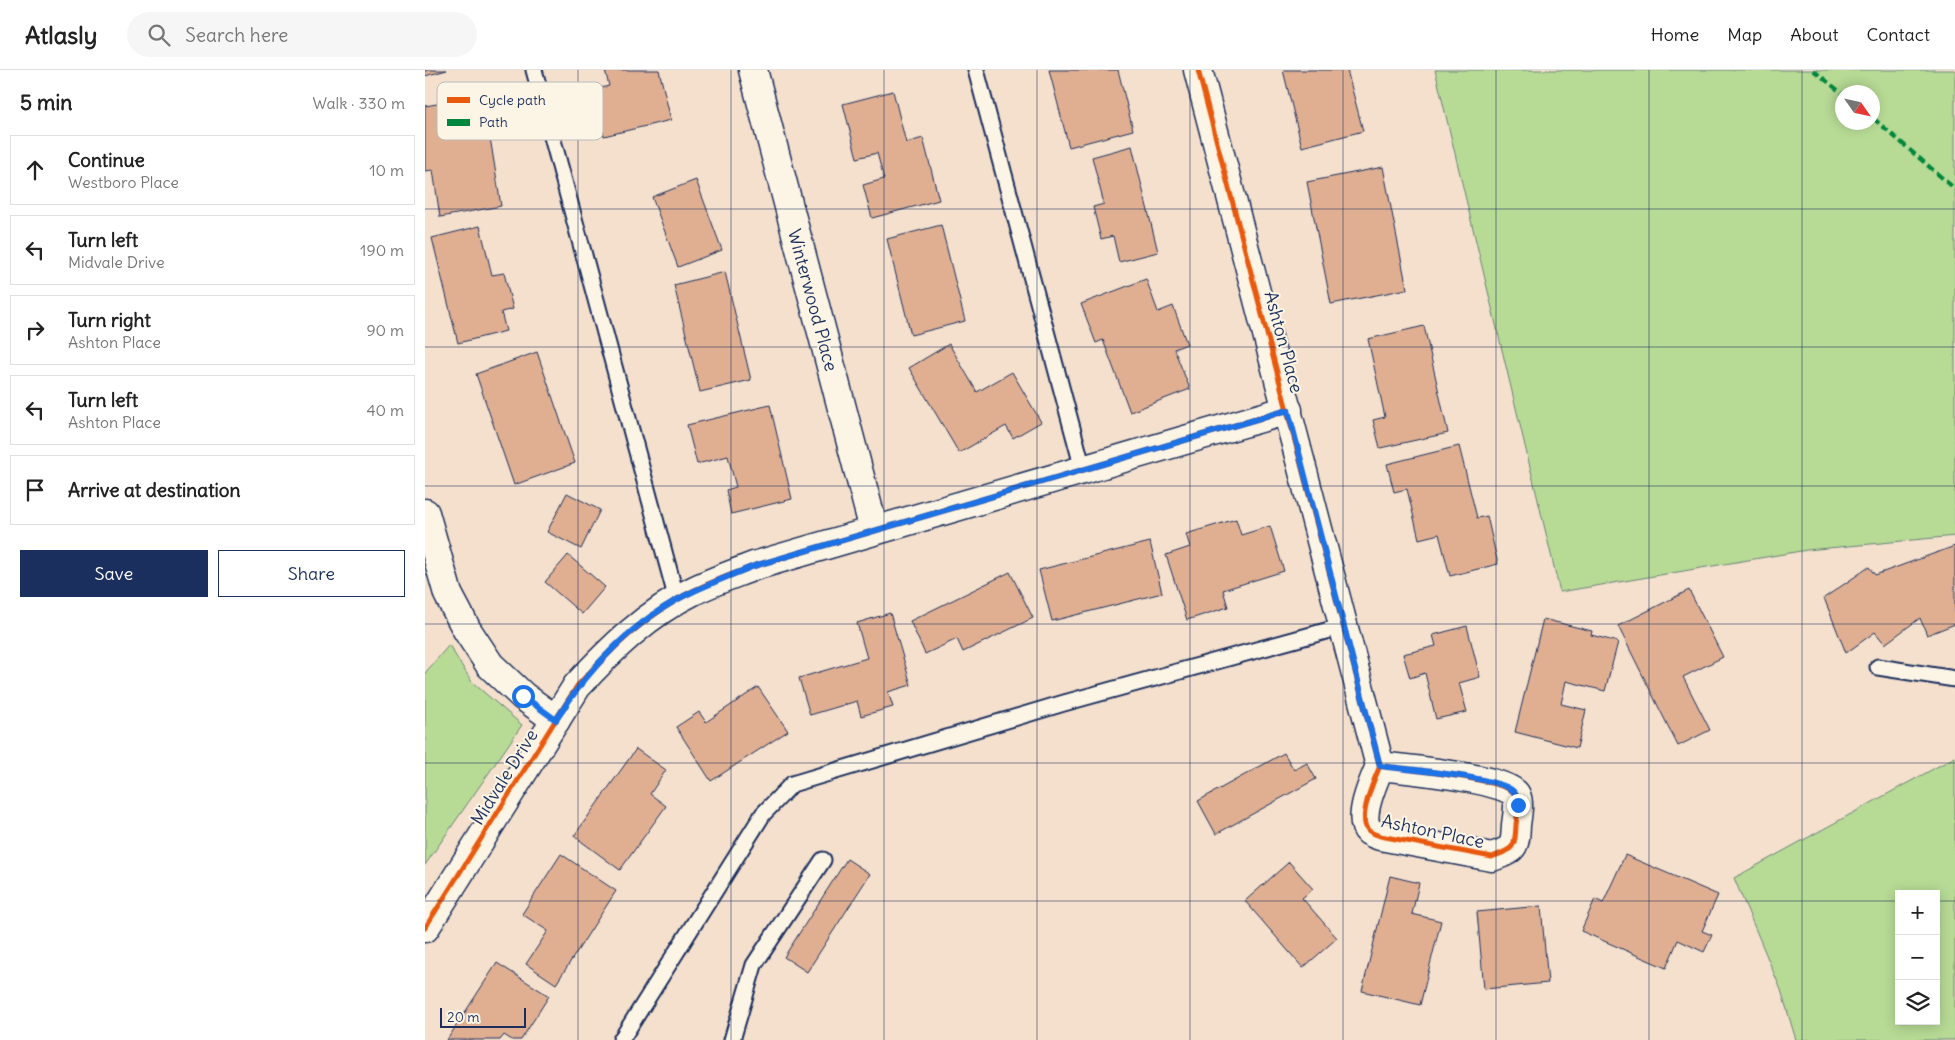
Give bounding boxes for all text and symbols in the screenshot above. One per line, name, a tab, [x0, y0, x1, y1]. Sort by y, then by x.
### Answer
search box	[127, 12, 477, 57]
text: Atlasly	[25, 20, 97, 50]
icon: search	[145, 21, 173, 49]
text: Search here	[185, 23, 288, 47]
text: Home	[1651, 23, 1699, 46]
text: Map	[1727, 23, 1762, 46]
text: About	[1790, 23, 1838, 46]
text: Contact	[1866, 23, 1930, 46]
legend	[437, 82, 603, 140]
north arrow	[1835, 85, 1880, 130]
text: 5 min	[20, 89, 72, 116]
text: Cycle path	[479, 91, 546, 109]
text: Walk · 330 m	[312, 93, 405, 113]
text: Path	[479, 113, 508, 131]
text: Continue	[68, 148, 145, 172]
icon: ahead	[21, 156, 49, 184]
text: 10 m	[369, 160, 404, 180]
text: Westboro Place	[68, 172, 179, 192]
street label: Winterwood Place	[783, 226, 843, 374]
text: Turn left	[68, 228, 138, 252]
icon: left	[21, 236, 49, 264]
text: 190 m	[360, 240, 404, 260]
text: Midvale Drive	[68, 252, 165, 272]
street label: Ashton Place	[1259, 289, 1309, 395]
text: Turn right	[68, 308, 151, 332]
icon: right	[21, 316, 49, 344]
text: 90 m	[366, 320, 404, 340]
text: Ashton Place	[68, 332, 161, 352]
text: Turn left	[68, 388, 138, 412]
icon: left	[21, 396, 49, 424]
text: 40 m	[366, 400, 404, 420]
text: Ashton Place	[68, 412, 161, 432]
icon: arrive	[21, 476, 49, 504]
text: Arrive at destination	[68, 478, 241, 502]
button: Save	[20, 550, 208, 597]
button: Share	[218, 550, 405, 597]
route start	[512, 685, 535, 708]
street label: Midvale Drive	[465, 725, 543, 829]
route end	[1507, 794, 1530, 817]
street label: Ashton Place	[1380, 809, 1486, 853]
map controls	[1895, 890, 1940, 1025]
button: +	[1895, 890, 1940, 935]
button: −	[1895, 935, 1940, 980]
button: layers	[1895, 980, 1940, 1025]
scale bar	[440, 1005, 526, 1028]
text: 20 m	[447, 1008, 480, 1026]

